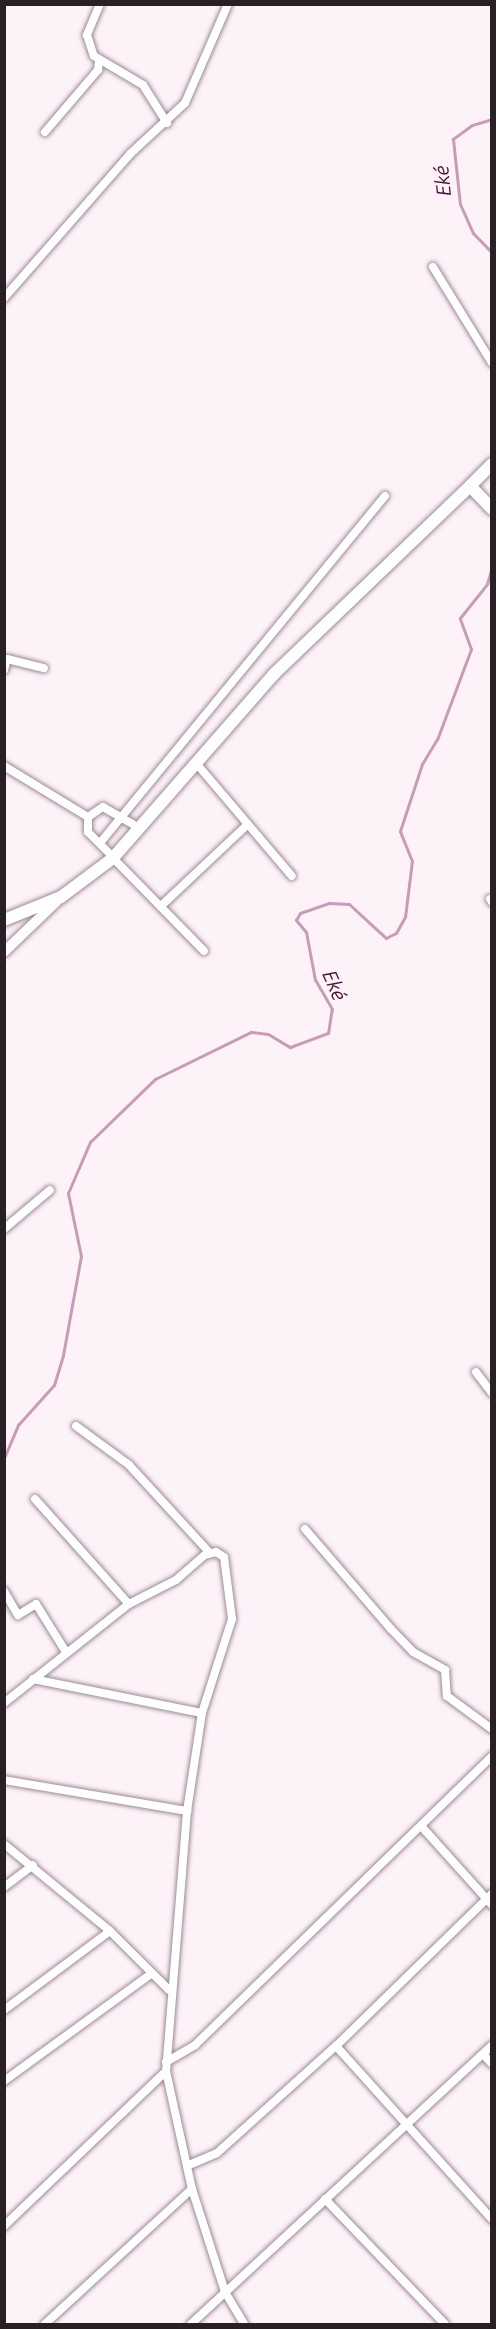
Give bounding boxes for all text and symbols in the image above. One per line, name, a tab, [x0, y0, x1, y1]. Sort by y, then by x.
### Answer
water label: Eké	[428, 164, 456, 198]
water label: Eké	[318, 966, 352, 1004]

